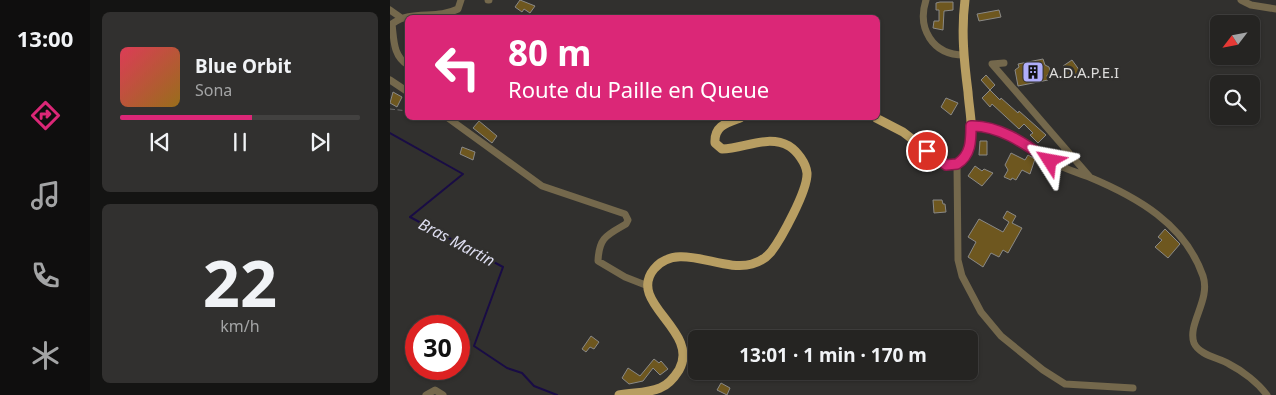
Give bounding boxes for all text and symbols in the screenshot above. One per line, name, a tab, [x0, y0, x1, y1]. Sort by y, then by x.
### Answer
north arrow	[1210, 15, 1260, 65]
map controls	[1210, 15, 1260, 125]
text: 13:00	[17, 23, 73, 53]
text: 80 m	[508, 29, 591, 76]
icon: left	[425, 35, 490, 100]
text: Blue Orbit	[195, 53, 291, 79]
building icon: A.D.A.P.E.I	[1021, 60, 1045, 84]
place label: A.D.A.P.E.I	[1049, 62, 1119, 82]
text: Route du Paille en Queue	[508, 74, 769, 104]
button: search	[1210, 75, 1260, 125]
text: Sona	[195, 79, 232, 101]
icon: directions	[28, 98, 63, 133]
icon: previous	[146, 128, 174, 156]
icon: pause	[226, 128, 254, 156]
icon: next	[306, 128, 334, 156]
pin	[906, 130, 948, 172]
position arrow	[1023, 134, 1075, 186]
icon: arrive	[913, 137, 941, 165]
icon: music	[28, 178, 63, 213]
water label: Bras Martin	[415, 213, 499, 271]
text: 22	[203, 238, 277, 326]
icon: phone	[28, 258, 63, 293]
text: km/h	[220, 315, 260, 337]
speed limit sign: 30	[405, 315, 470, 380]
icon: climate	[28, 338, 63, 373]
text: 13:01 · 1 min · 170 m	[739, 342, 927, 368]

